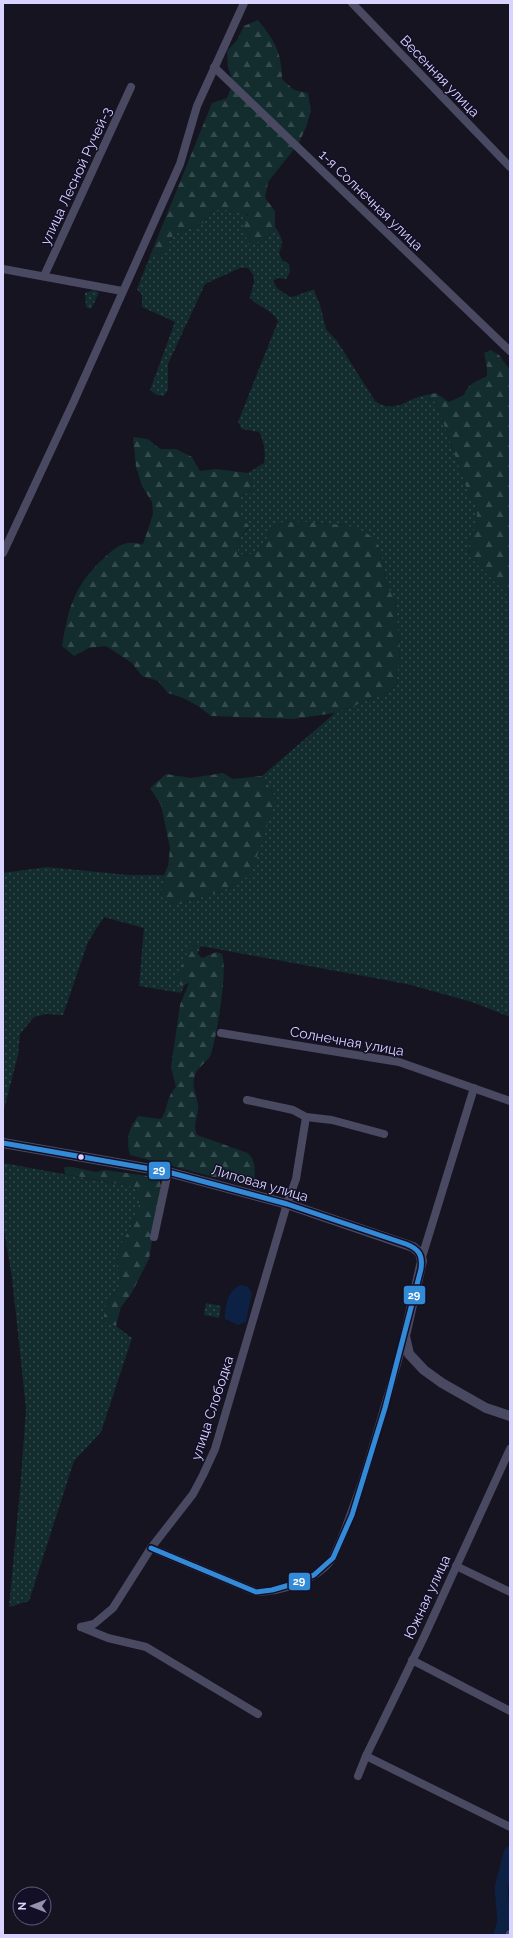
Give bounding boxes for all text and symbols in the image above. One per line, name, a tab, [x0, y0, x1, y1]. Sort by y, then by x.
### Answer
street label: Весенняя улица	[397, 32, 483, 120]
street label: улица Лесной Ручей-3	[37, 104, 115, 248]
street label: 1-я Солнечная улица	[316, 146, 426, 254]
street label: Солнечная улица	[289, 1023, 405, 1059]
unlabelled marker	[76, 1152, 86, 1162]
line badge: 29	[148, 1161, 171, 1180]
street label: Липовая улица	[210, 1162, 310, 1204]
text: 29	[153, 1164, 166, 1177]
line badge: 29	[403, 1285, 426, 1305]
text: 29	[408, 1289, 421, 1302]
street label: улица Слободка	[188, 1354, 236, 1462]
street label: Южная улица	[401, 1553, 453, 1641]
line badge: 29	[288, 1572, 311, 1591]
text: 29	[293, 1575, 306, 1588]
north arrow	[12, 1886, 52, 1926]
text: N	[16, 1902, 29, 1910]

